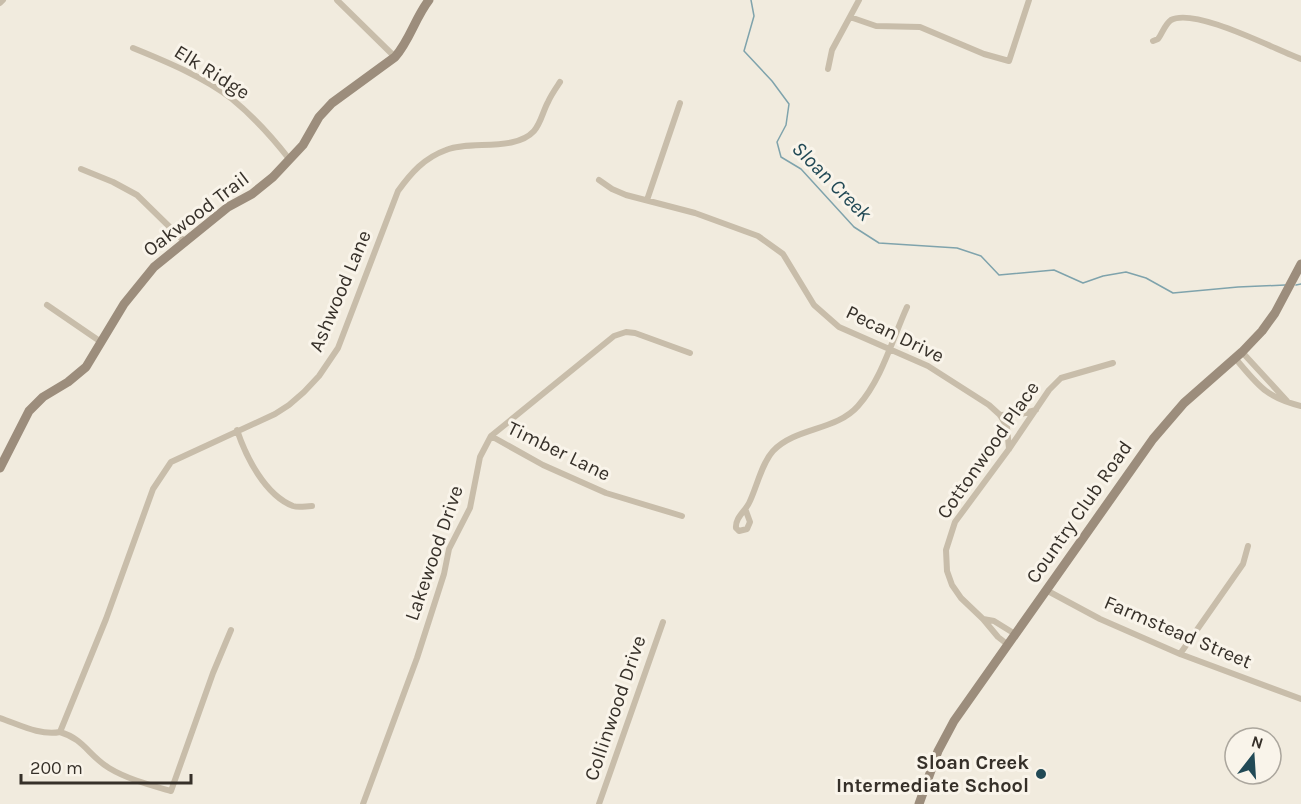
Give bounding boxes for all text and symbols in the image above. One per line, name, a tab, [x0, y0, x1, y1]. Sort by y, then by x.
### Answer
street label: Elk Ridge	[170, 40, 254, 104]
water label: Sloan Creek	[787, 136, 877, 226]
street label: Oakwood Trail	[139, 167, 253, 261]
street label: Ashwood Lane	[304, 227, 376, 355]
street label: Pecan Drive	[842, 300, 948, 368]
street label: Cottonwood Place	[932, 377, 1044, 523]
street label: Timber Lane	[504, 416, 614, 486]
street label: Country Club Road	[1021, 436, 1137, 588]
street label: Lakewood Drive	[400, 482, 468, 624]
street label: Farmstead Street	[1101, 591, 1256, 674]
street label: Collinwood Drive	[579, 632, 651, 784]
north arrow	[1223, 726, 1283, 786]
text: N	[1249, 731, 1266, 753]
scale bar	[21, 747, 190, 785]
place label: Sloan Creek Intermediate School	[836, 751, 1029, 797]
text: 200 m	[30, 757, 83, 779]
marker: Sloan Creek Intermediate School	[1034, 767, 1048, 781]

